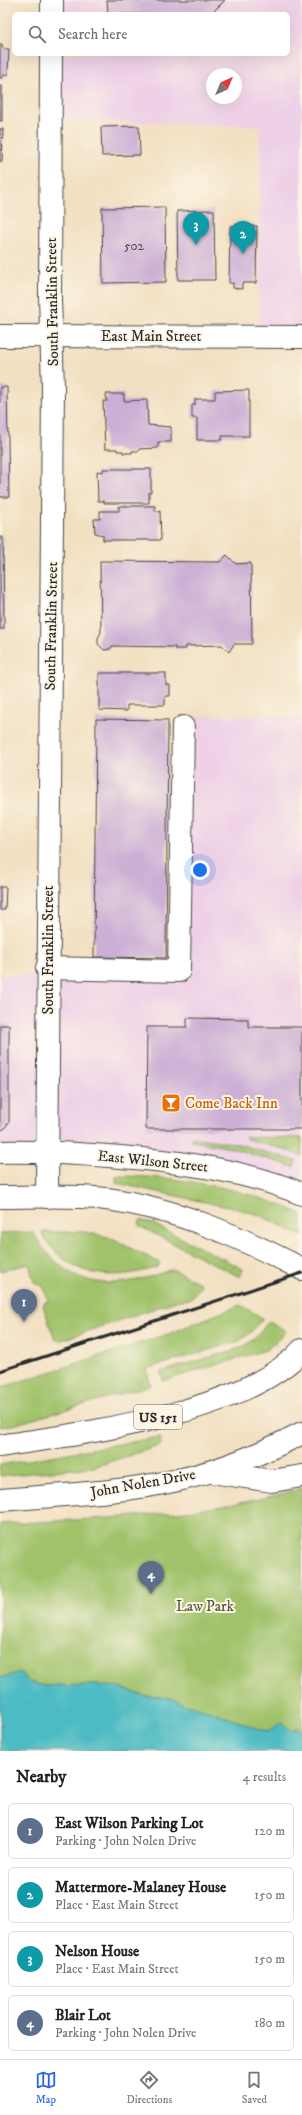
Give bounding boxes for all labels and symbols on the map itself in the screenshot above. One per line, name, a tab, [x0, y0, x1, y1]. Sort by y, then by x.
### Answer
north arrow	[206, 68, 242, 104]
pin: 3	[183, 212, 209, 245]
pin: 2	[230, 221, 256, 254]
street label: South Franklin Street	[42, 237, 63, 367]
house number: 502	[124, 238, 145, 254]
street label: East Main Street	[101, 327, 201, 346]
street label: South Franklin Street	[41, 561, 62, 691]
your location	[190, 860, 210, 880]
street label: South Franklin Street	[39, 885, 58, 1014]
bar icon: Come Back Inn	[160, 1092, 182, 1114]
place label: Come Back Inn	[185, 1094, 278, 1113]
street label: East Wilson Street	[97, 1146, 209, 1177]
pin: 1	[11, 1289, 37, 1322]
road number: US 151	[134, 1405, 182, 1429]
street label: John Nolen Drive	[87, 1465, 197, 1502]
pin: 4	[138, 1561, 164, 1594]
park label: Law Park	[176, 1597, 235, 1616]

